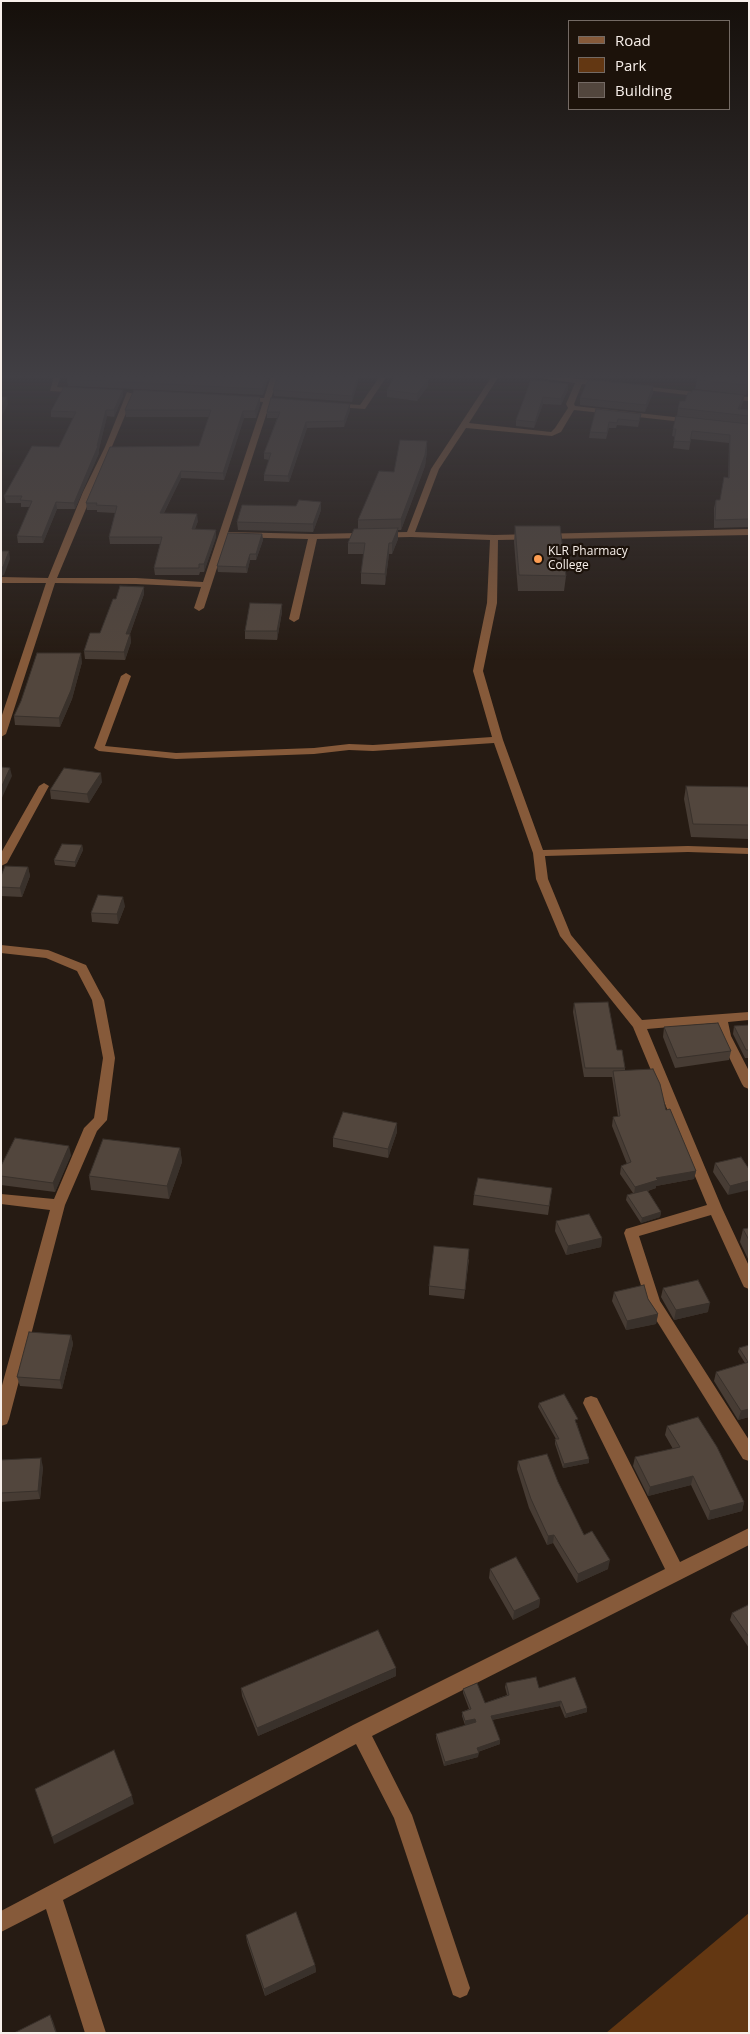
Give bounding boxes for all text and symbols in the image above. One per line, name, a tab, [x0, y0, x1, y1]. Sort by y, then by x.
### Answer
legend	[568, 20, 730, 110]
text: Road	[615, 30, 651, 50]
text: Park	[615, 55, 646, 75]
text: Building	[615, 80, 672, 100]
place label: KLR Pharmacy College	[548, 545, 628, 573]
marker: KLR Pharmacy College	[532, 553, 544, 565]

